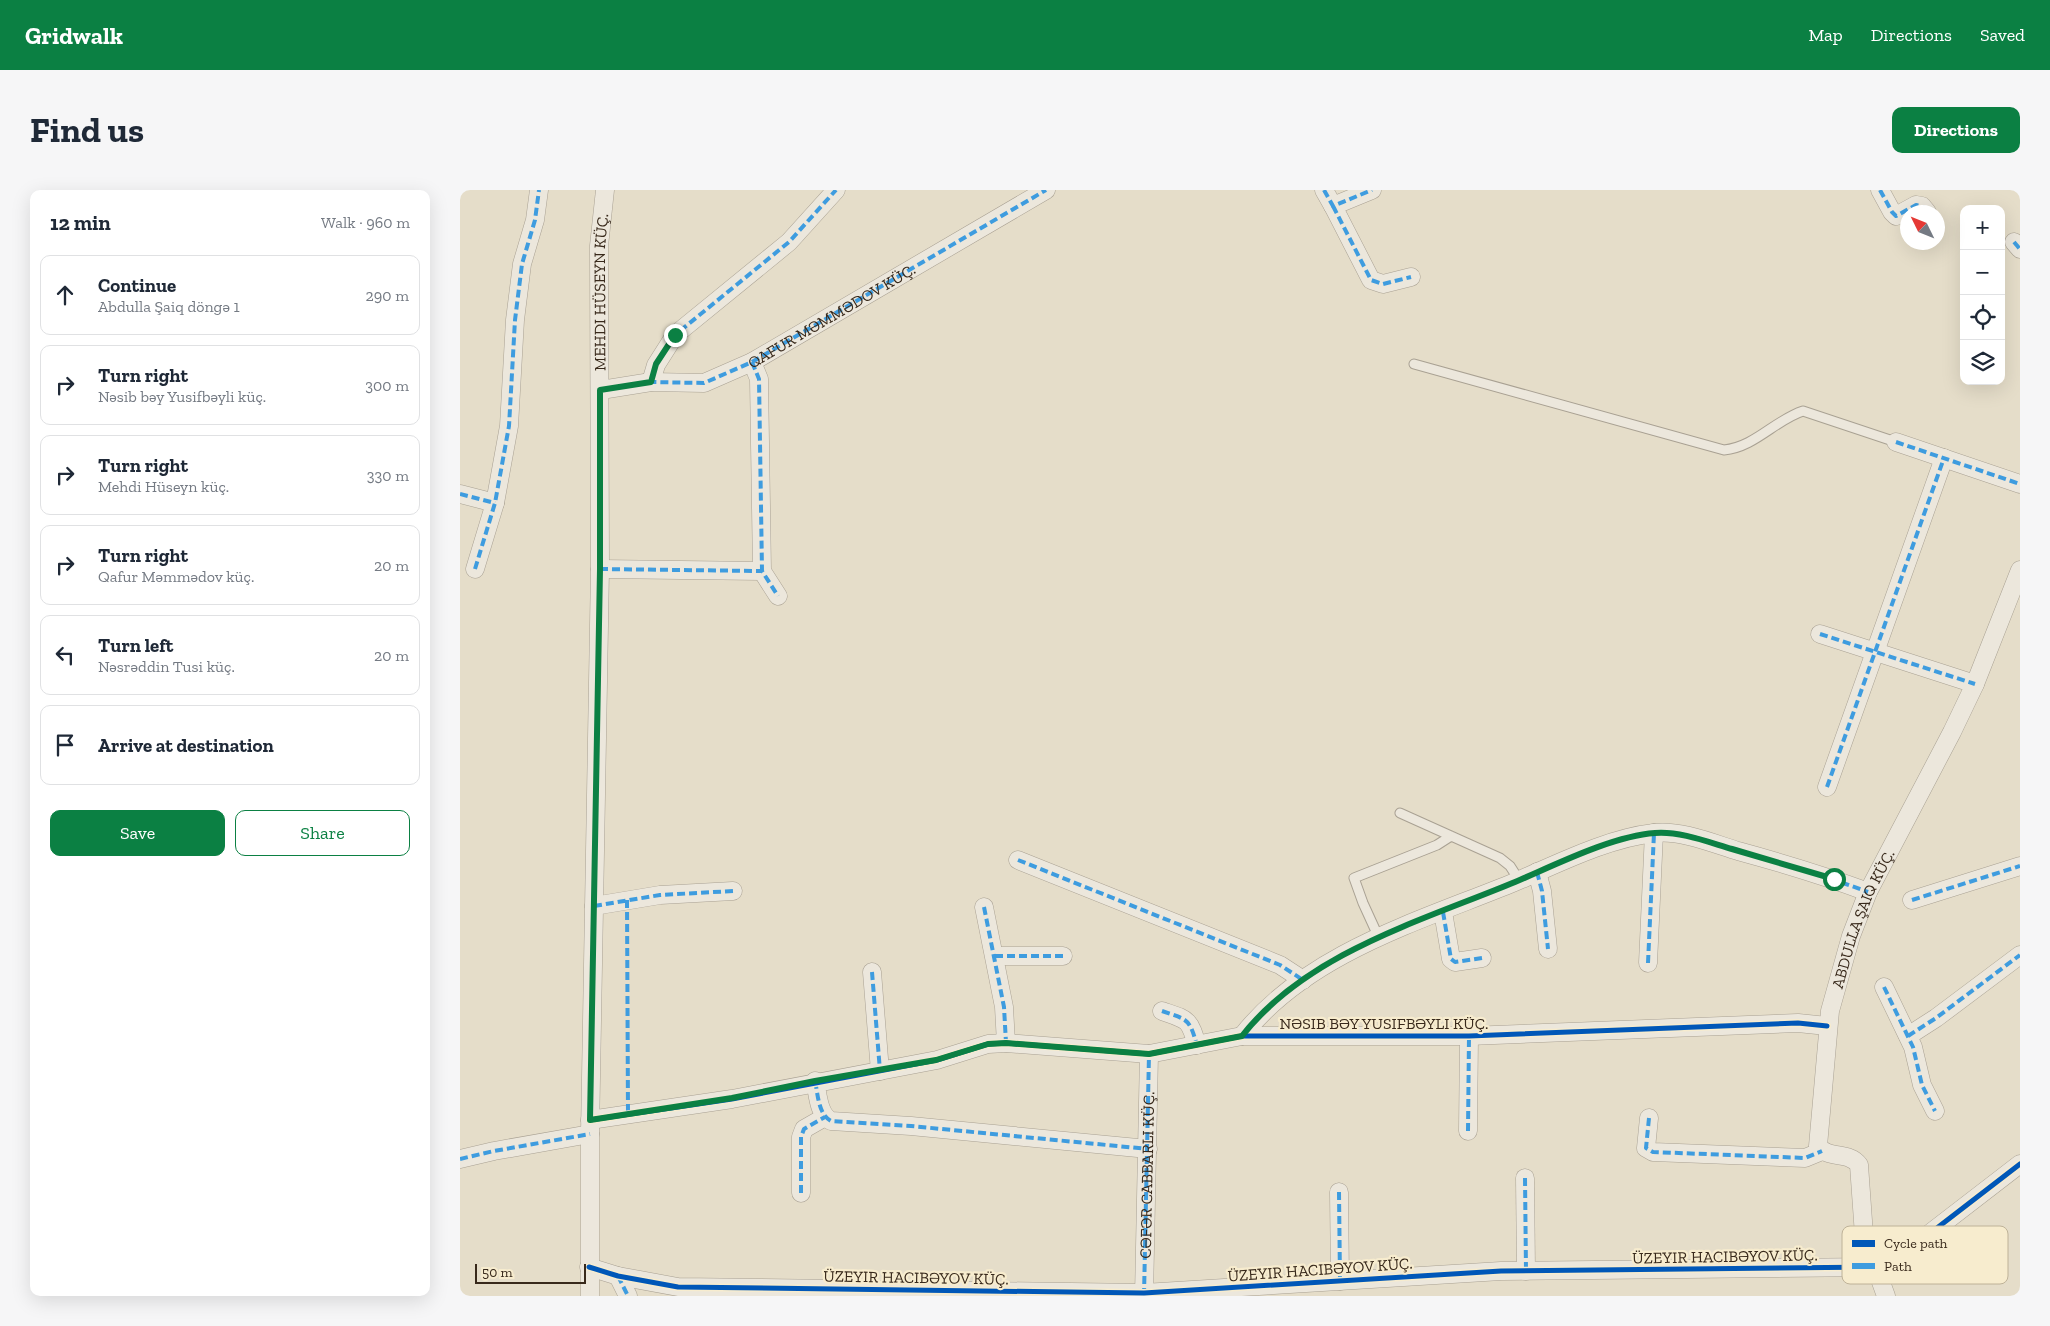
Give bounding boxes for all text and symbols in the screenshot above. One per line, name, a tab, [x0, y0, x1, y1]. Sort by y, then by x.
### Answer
text: Gridwalk	[25, 21, 123, 50]
text: Map	[1808, 24, 1843, 46]
text: Directions	[1871, 24, 1952, 46]
text: Saved	[1980, 24, 2025, 46]
button: Directions	[1892, 107, 2020, 153]
text: Find us	[30, 109, 144, 151]
north arrow	[1900, 205, 1945, 250]
map controls	[1960, 205, 2005, 385]
button: +	[1960, 205, 2005, 250]
text: 12 min	[50, 210, 111, 235]
street label: MEHDI HÜSEYN KÜÇ.	[590, 212, 612, 371]
text: Walk · 960 m	[321, 213, 410, 232]
button: −	[1960, 250, 2005, 295]
street label: QAFUR MƏMMƏDOV KÜÇ.	[744, 260, 919, 372]
text: Continue	[98, 274, 176, 297]
icon: ahead	[51, 281, 79, 309]
text: 290 m	[366, 286, 409, 305]
button: locate	[1960, 295, 2005, 340]
text: Abdulla Şaiq döngə 1	[98, 297, 240, 316]
route end	[664, 324, 687, 347]
button: layers	[1960, 340, 2005, 385]
text: Turn right	[98, 364, 188, 387]
icon: right	[51, 371, 79, 399]
text: 300 m	[365, 376, 409, 395]
text: Nəsib bəy Yusifbəyli küç.	[98, 387, 266, 406]
text: Turn right	[98, 454, 188, 477]
icon: right	[51, 461, 79, 489]
text: 330 m	[367, 466, 409, 485]
text: Mehdi Hüseyn küç.	[98, 477, 229, 496]
text: Turn right	[98, 544, 188, 567]
icon: right	[51, 551, 79, 579]
text: 20 m	[374, 556, 409, 575]
text: Qafur Məmmədov küç.	[98, 567, 254, 586]
text: Turn left	[98, 634, 173, 657]
icon: left	[51, 641, 79, 669]
text: 20 m	[374, 646, 409, 665]
text: Nəsrəddin Tusi küç.	[98, 657, 235, 676]
icon: arrive	[51, 731, 79, 759]
text: Arrive at destination	[98, 734, 274, 757]
button: Save	[50, 810, 225, 856]
button: Share	[235, 810, 410, 856]
street label: ABDULLA ŞAIQ KÜÇ.	[1828, 846, 1899, 991]
route start	[1823, 868, 1846, 891]
street label: NƏSIB BƏY YUSIFBƏYLI KÜÇ.	[1280, 1014, 1488, 1033]
street label: CƏFƏR CABBARLI KÜÇ.	[1136, 1091, 1158, 1259]
legend	[1842, 1226, 2008, 1284]
text: Cycle path	[1884, 1235, 1948, 1252]
street label: ÜZEYIR HACIBƏYOV KÜÇ.	[1632, 1245, 1818, 1268]
street label: ÜZEYIR HACIBƏYOV KÜÇ.	[1227, 1254, 1413, 1285]
text: Path	[1884, 1258, 1912, 1275]
scale bar	[475, 1261, 586, 1284]
text: 50 m	[482, 1264, 513, 1281]
street label: ÜZEYIR HACIBƏYOV KÜÇ.	[823, 1266, 1009, 1289]

